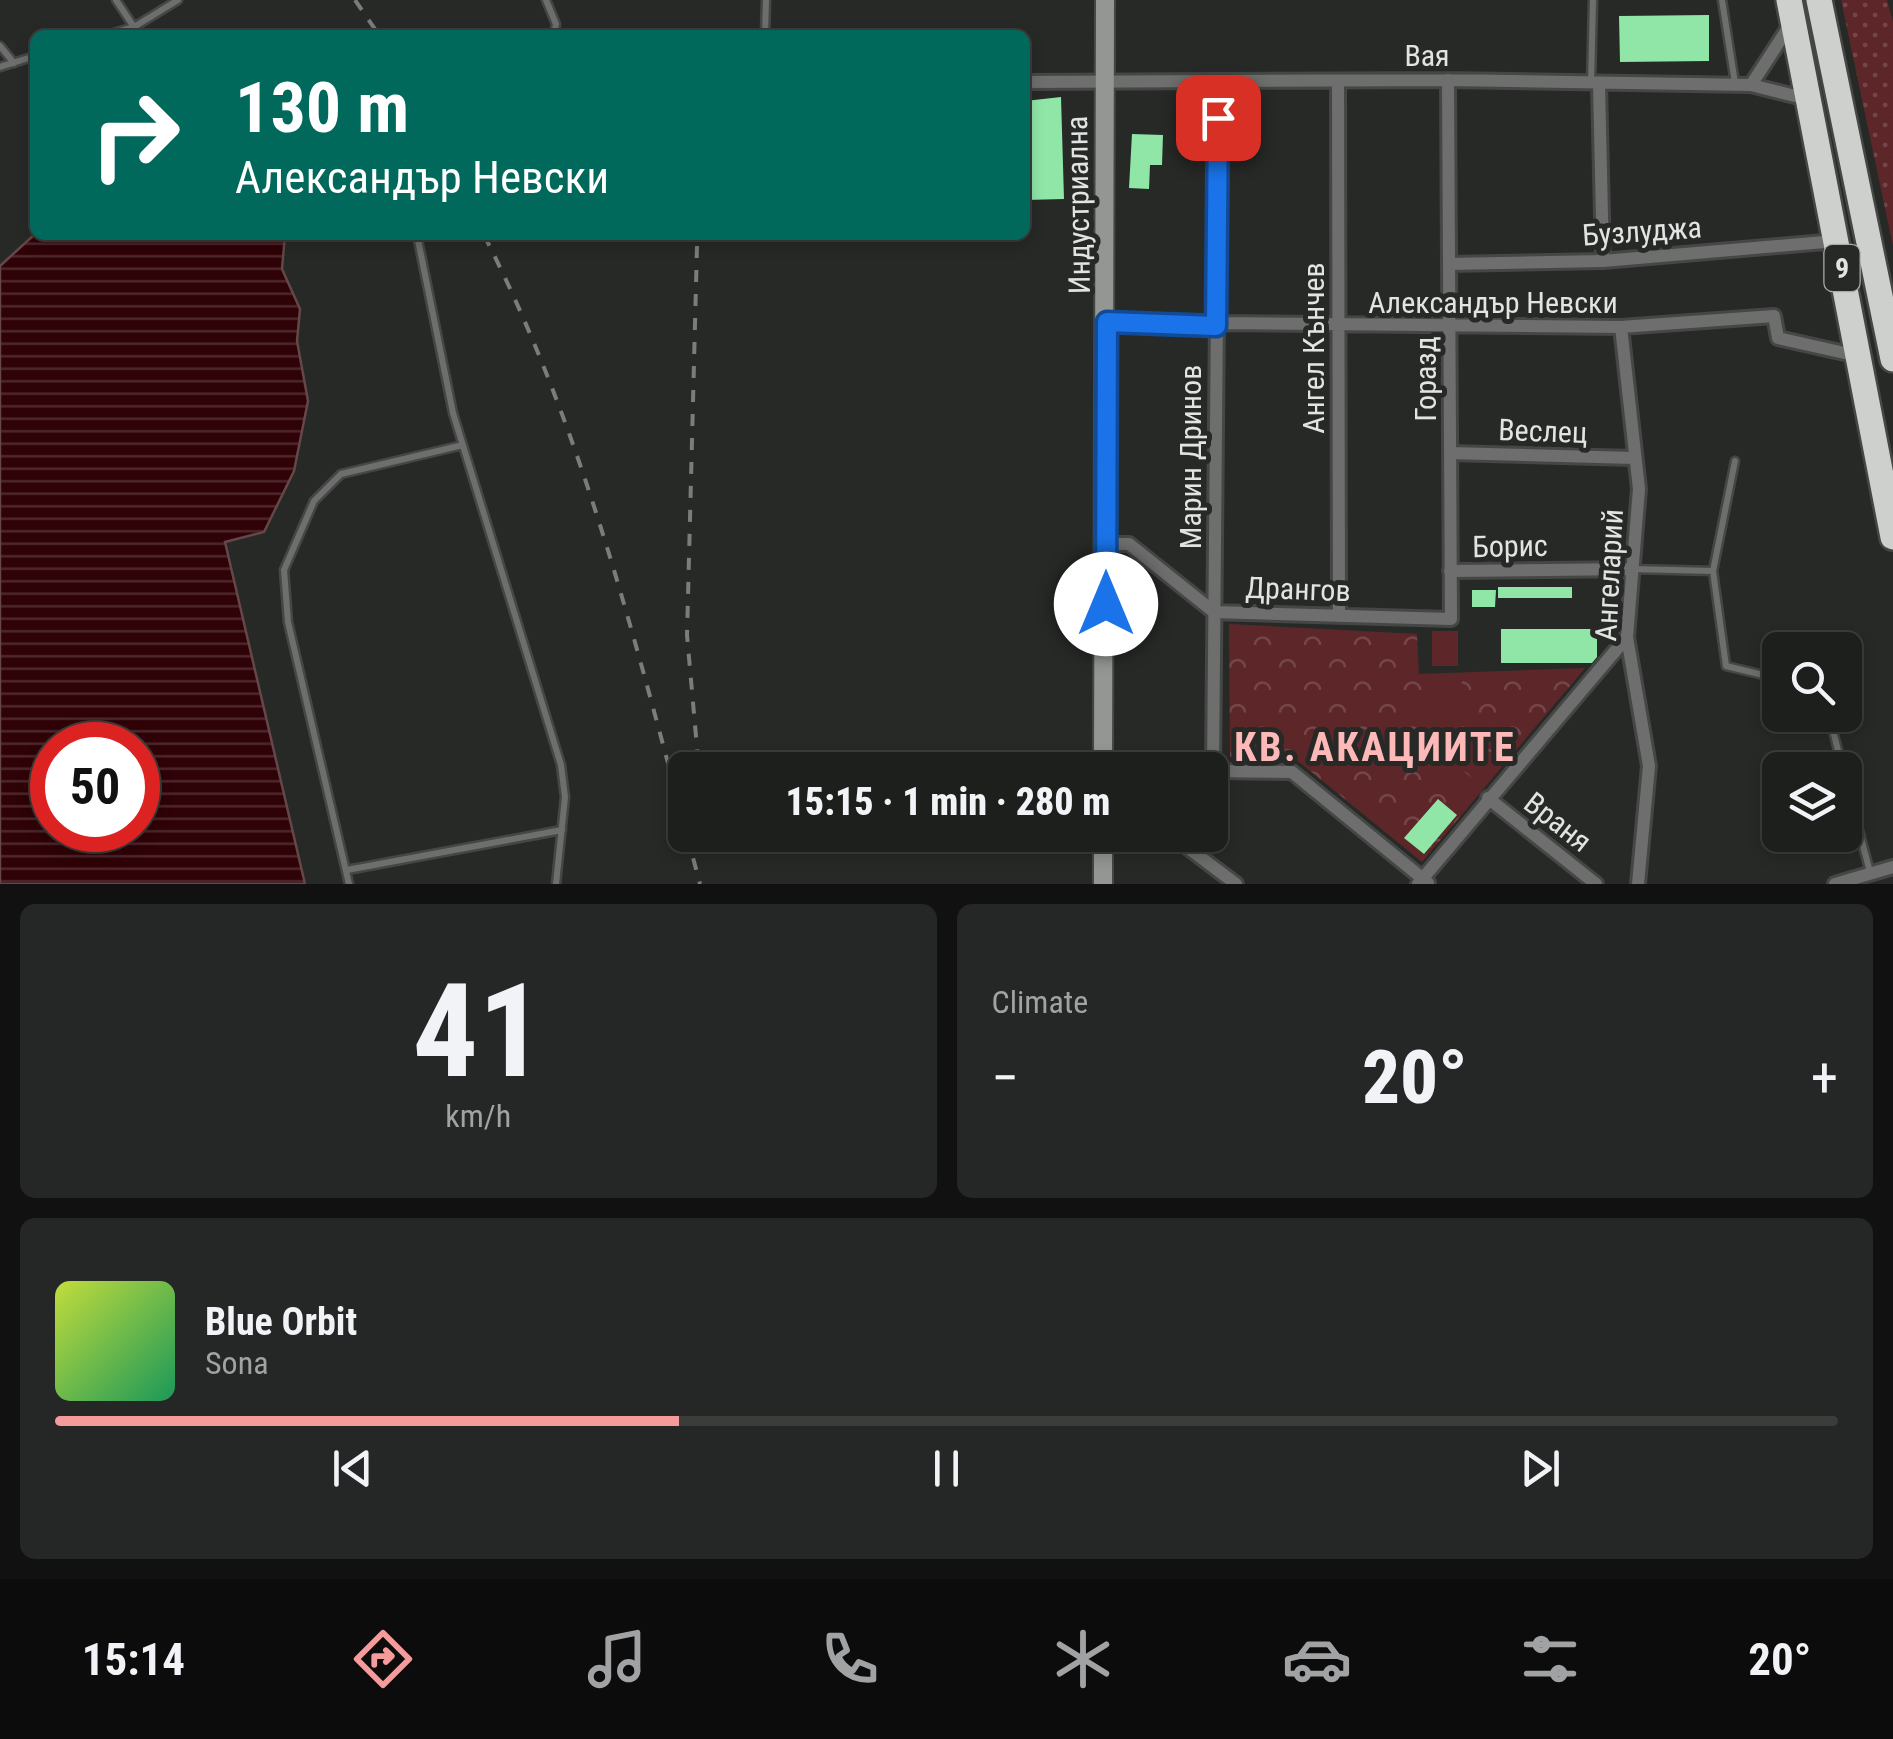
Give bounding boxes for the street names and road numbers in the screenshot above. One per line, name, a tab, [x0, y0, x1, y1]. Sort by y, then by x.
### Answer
street label: Вая	[1404, 38, 1450, 73]
street label: Индустриална	[1059, 116, 1097, 294]
street label: Бузлуджа	[1581, 209, 1703, 253]
road number: 9	[1824, 245, 1860, 291]
street label: Ангел Кънчев	[1296, 262, 1331, 434]
street label: Александър Невски	[1368, 285, 1618, 320]
street label: Горазд	[1408, 336, 1443, 422]
street label: Марин Дринов	[1173, 365, 1208, 549]
street label: Веслец	[1498, 412, 1588, 450]
street label: Ангеларий	[1588, 508, 1630, 642]
street label: Борис	[1472, 528, 1548, 564]
street label: Дрангов	[1245, 570, 1351, 608]
street label: Враня	[1518, 785, 1598, 859]

